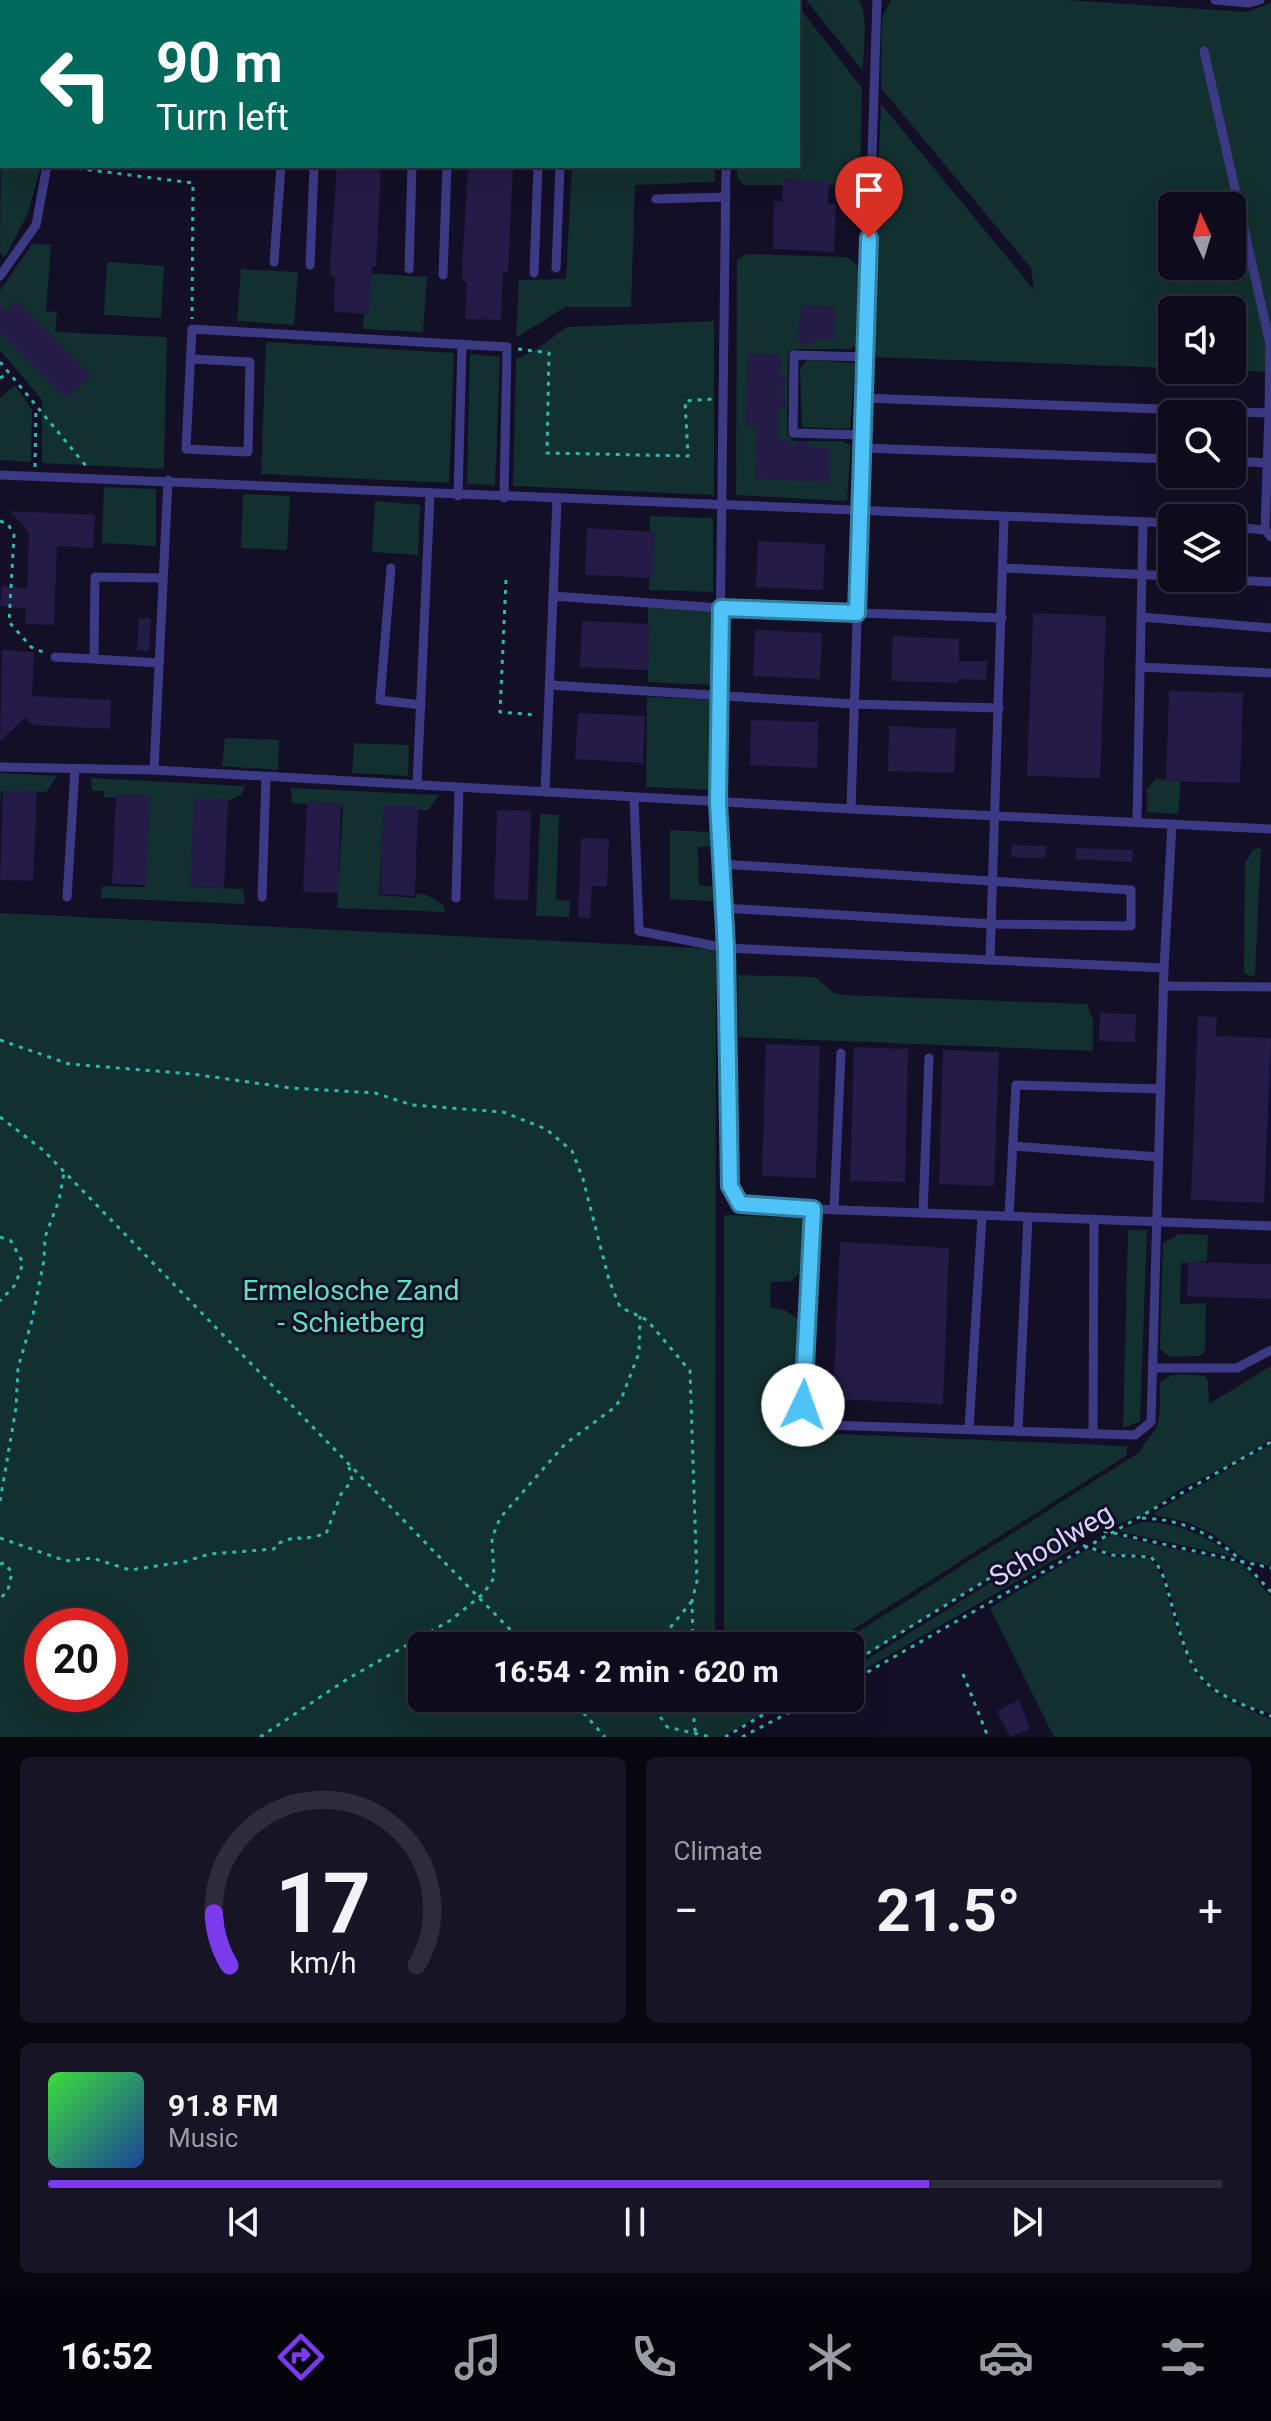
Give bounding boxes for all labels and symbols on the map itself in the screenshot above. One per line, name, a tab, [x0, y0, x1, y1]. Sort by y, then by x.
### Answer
pin	[835, 156, 903, 238]
north arrow	[1158, 192, 1246, 280]
park label: Ermelosche Zand - Schietberg	[242, 1274, 460, 1339]
position arrow	[761, 1363, 845, 1447]
street label: Schoolweg	[983, 1496, 1119, 1594]
speed limit sign: 20	[24, 1608, 128, 1712]

